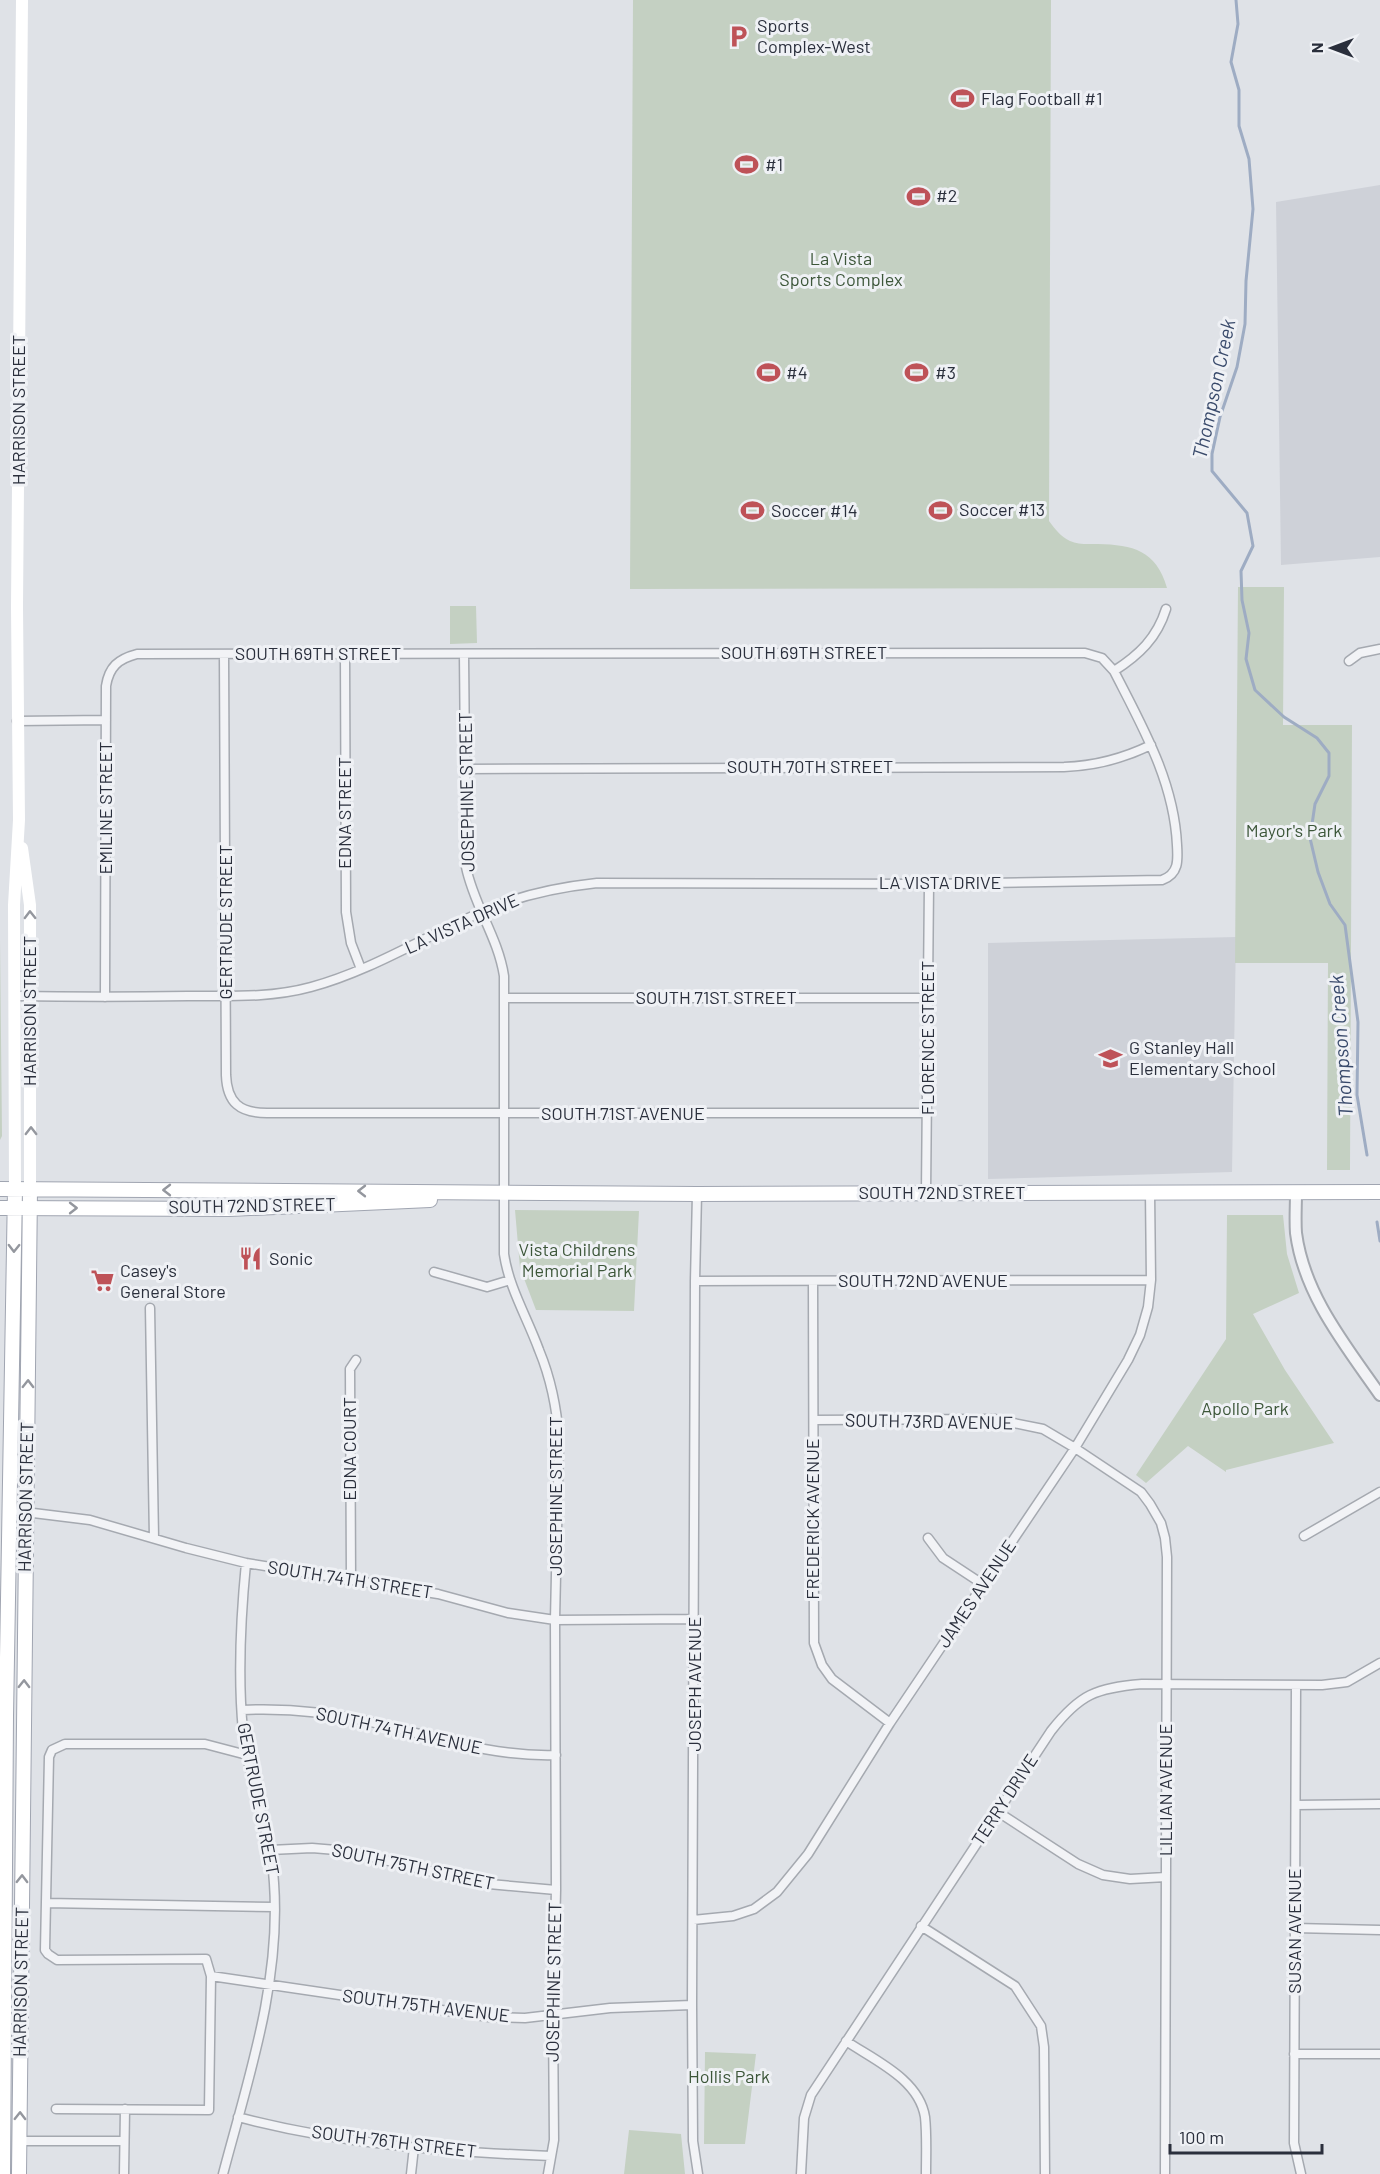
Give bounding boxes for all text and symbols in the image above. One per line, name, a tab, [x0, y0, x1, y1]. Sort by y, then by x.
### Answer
place label: Sports Complex-West	[757, 14, 871, 57]
north arrow	[1302, 18, 1362, 78]
parking icon: Sports Complex-West	[726, 23, 752, 49]
text: N	[1307, 43, 1326, 53]
sports icon: Flag Football #1	[950, 86, 976, 112]
place label: Flag Football #1	[981, 87, 1102, 109]
sports icon: #1	[734, 152, 760, 178]
place label: #1	[765, 153, 783, 175]
sports icon: #2	[905, 183, 931, 209]
place label: #2	[936, 184, 958, 206]
park label: La Vista Sports Complex	[779, 247, 903, 290]
water label: Thompson Creek	[1187, 317, 1240, 461]
street label: HARRISON STREET	[7, 335, 29, 485]
sports icon: #4	[755, 360, 781, 386]
sports icon: #3	[904, 360, 930, 386]
place label: #4	[786, 361, 808, 383]
place label: #3	[935, 361, 956, 383]
sports icon: Soccer #13	[928, 497, 954, 523]
sports icon: Soccer #14	[740, 498, 766, 524]
place label: Soccer #13	[959, 498, 1045, 520]
place label: Soccer #14	[771, 499, 858, 521]
street label: SOUTH 69TH STREET	[721, 641, 887, 663]
street label: SOUTH 69TH STREET	[235, 642, 401, 664]
street label: JOSEPHINE STREET	[454, 712, 478, 872]
street label: EMILINE STREET	[94, 741, 116, 875]
street label: SOUTH 70TH STREET	[727, 755, 893, 777]
street label: EDNA STREET	[333, 757, 355, 869]
park label: Mayor's Park	[1246, 819, 1342, 841]
street label: GERTRUDE STREET	[214, 845, 236, 999]
street label: LA VISTA DRIVE	[879, 871, 1001, 893]
street label: LA VISTA DRIVE	[401, 888, 522, 958]
one-way arrow	[24, 910, 36, 919]
street label: HARRISON STREET	[18, 936, 40, 1086]
street label: FLORENCE STREET	[916, 961, 938, 1115]
water label: Thompson Creek	[1323, 974, 1357, 1118]
street label: SOUTH 71ST STREET	[635, 986, 797, 1008]
place label: G Stanley Hall Elementary School	[1129, 1036, 1276, 1079]
school or university icon: G Stanley Hall Elementary School	[1098, 1045, 1124, 1071]
street label: SOUTH 71ST AVENUE	[541, 1102, 705, 1124]
one-way arrow	[25, 1126, 37, 1135]
street label: SOUTH 72ND STREET	[858, 1181, 1026, 1203]
one-way arrow	[162, 1184, 171, 1196]
one-way arrow	[357, 1185, 366, 1197]
street label: SOUTH 72ND STREET	[168, 1193, 336, 1217]
one-way arrow	[69, 1202, 78, 1214]
park label: Vista Childrens Memorial Park	[519, 1238, 635, 1281]
one-way arrow	[8, 1243, 20, 1252]
restaurant icon: Sonic	[238, 1246, 264, 1272]
place label: Sonic	[269, 1247, 313, 1269]
place label: Casey's General Store	[120, 1259, 226, 1302]
supermarket icon: Casey's General Store	[89, 1268, 115, 1294]
street label: SOUTH 72ND AVENUE	[838, 1269, 1008, 1291]
one-way arrow	[22, 1379, 34, 1388]
street label: EDNA COURT	[338, 1397, 360, 1501]
park label: Apollo Park	[1201, 1397, 1289, 1419]
street label: SOUTH 73RD AVENUE	[845, 1409, 1013, 1433]
street label: JOSEPHINE STREET	[544, 1416, 566, 1576]
street label: HARRISON STREET	[13, 1422, 37, 1572]
street label: FREDERICK AVENUE	[801, 1438, 823, 1600]
street label: JAMES AVENUE	[932, 1535, 1020, 1651]
street label: SOUTH 74TH STREET	[266, 1555, 434, 1603]
street label: JOSEPH AVENUE	[683, 1617, 705, 1751]
one-way arrow	[18, 1679, 30, 1688]
street label: SOUTH 74TH AVENUE	[314, 1702, 484, 1758]
street label: GERTRUDE STREET	[233, 1721, 285, 1877]
street label: LILLIAN AVENUE	[1154, 1724, 1176, 1856]
street label: TERRY DRIVE	[966, 1750, 1042, 1849]
street label: SOUTH 75TH STREET	[330, 1838, 497, 1894]
street label: SUSAN AVENUE	[1283, 1868, 1305, 1994]
one-way arrow	[16, 1874, 28, 1883]
street label: JOSEPHINE STREET	[541, 1902, 565, 2062]
street label: HARRISON STREET	[8, 1907, 32, 2057]
street label: SOUTH 75TH AVENUE	[341, 1984, 511, 2026]
park label: Hollis Park	[688, 2065, 770, 2087]
one-way arrow	[14, 2111, 26, 2120]
scale bar	[1170, 2117, 1322, 2155]
street label: SOUTH 76TH STREET	[310, 2120, 478, 2162]
text: 100 m	[1179, 2126, 1224, 2148]

